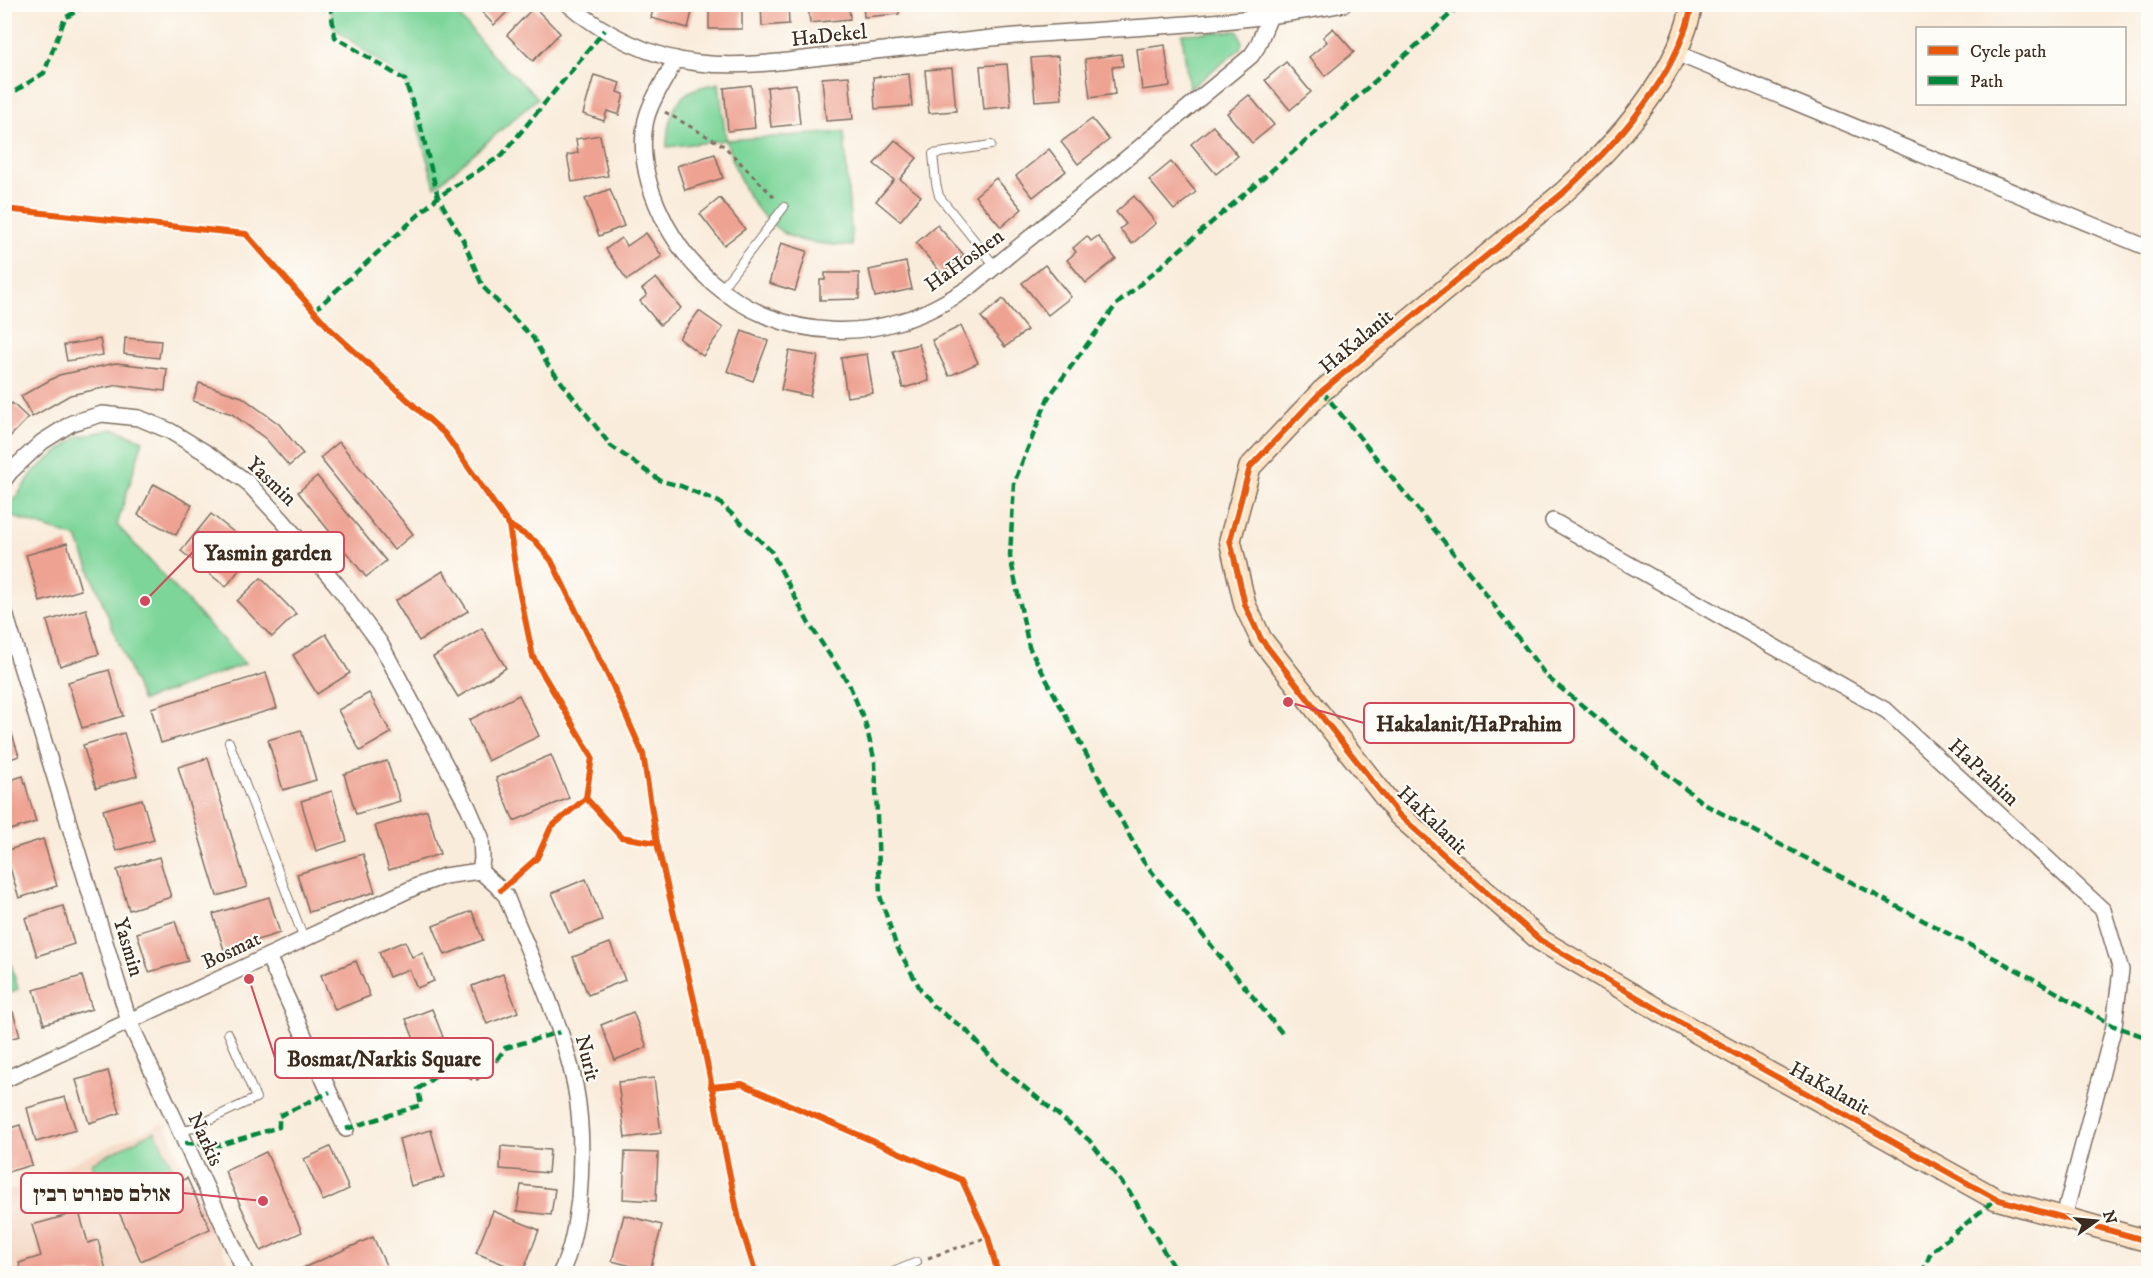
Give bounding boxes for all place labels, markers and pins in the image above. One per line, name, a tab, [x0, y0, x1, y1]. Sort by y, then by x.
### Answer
callout: Yasmin garden	[193, 532, 344, 572]
callout: Hakalanit/HaPrahim	[1364, 703, 1574, 743]
callout: Bosmat/Narkis Square	[275, 1038, 493, 1078]
callout: אולם ספורט רבין	[21, 1173, 183, 1213]

